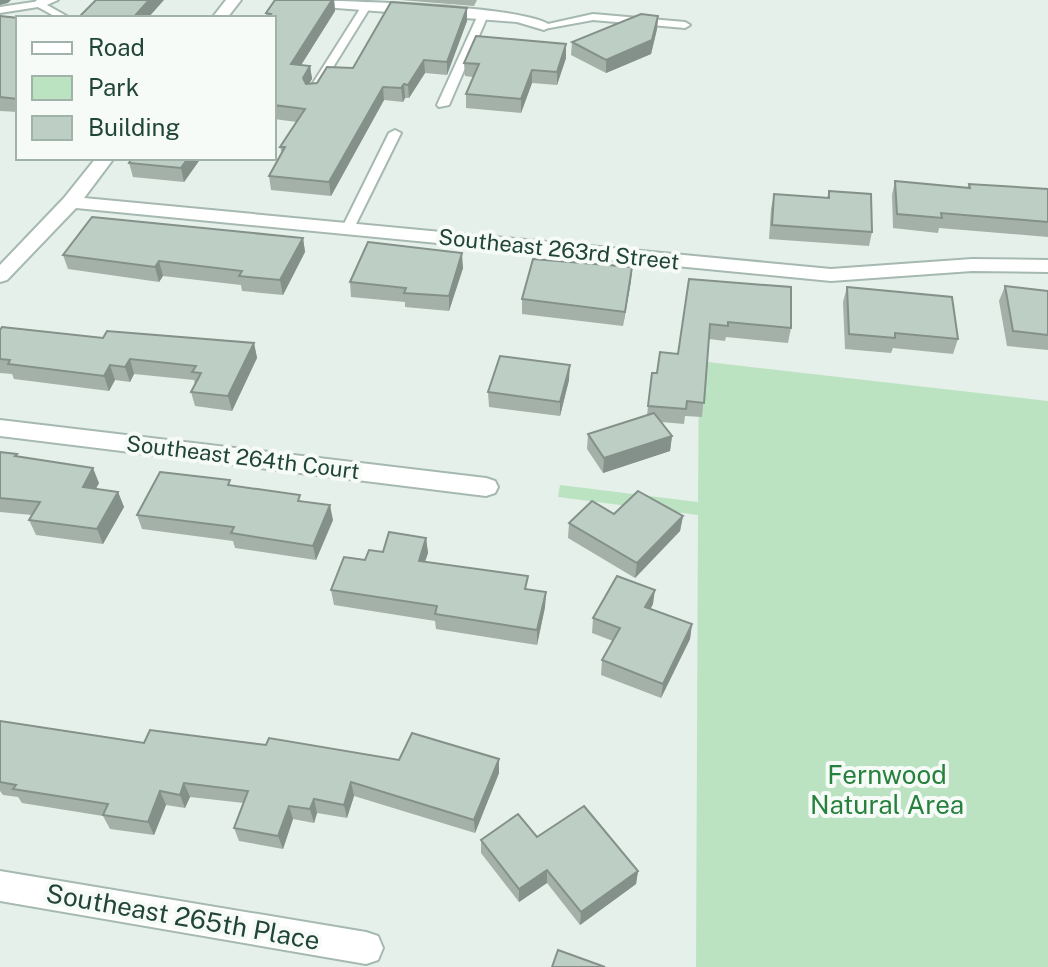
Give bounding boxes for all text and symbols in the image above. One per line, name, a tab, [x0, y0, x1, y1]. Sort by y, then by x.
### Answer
legend	[16, 16, 276, 160]
text: Road	[88, 33, 145, 61]
text: Park	[88, 73, 139, 101]
text: Building	[88, 113, 180, 141]
street label: Southeast 263rd Street	[437, 223, 681, 275]
street label: Southeast 264th Court	[125, 430, 361, 484]
park label: Fernwood Natural Area	[810, 759, 964, 820]
street label: Southeast 265th Place	[44, 877, 322, 956]

